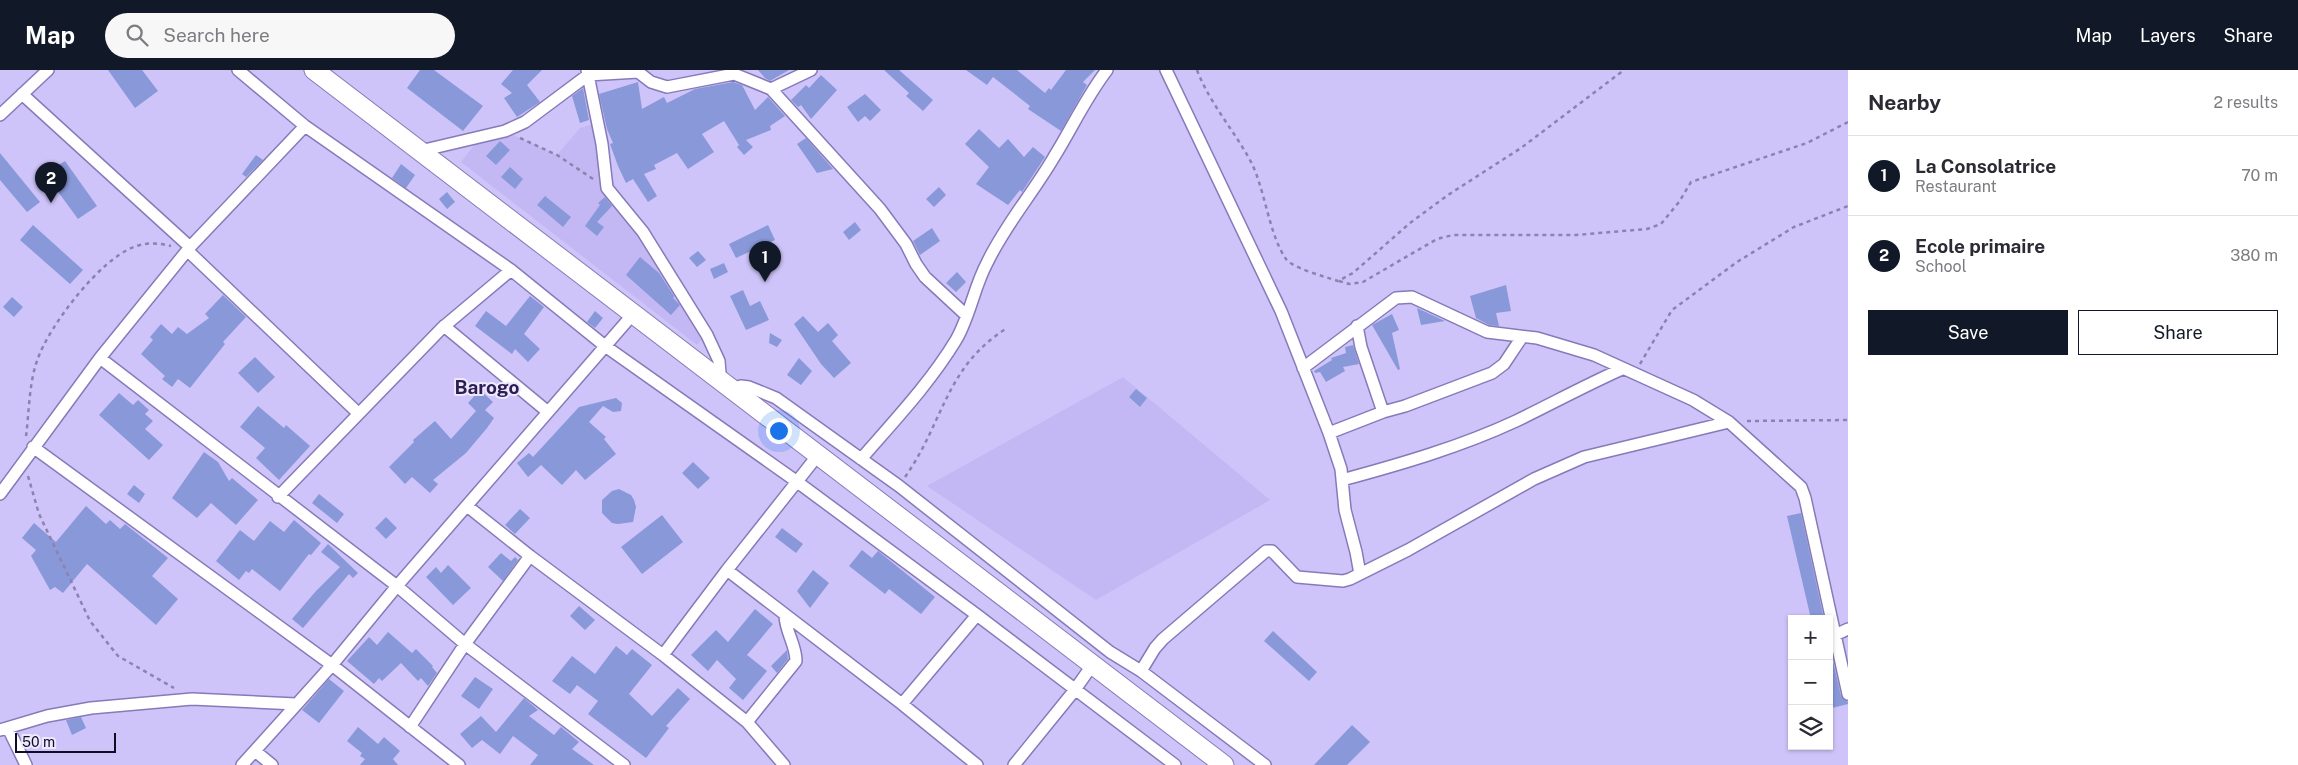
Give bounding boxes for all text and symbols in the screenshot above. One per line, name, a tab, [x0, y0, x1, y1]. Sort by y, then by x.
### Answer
search box	[105, 13, 455, 58]
text: Map	[25, 21, 75, 49]
icon: search	[123, 21, 151, 49]
text: Search here	[163, 24, 270, 46]
text: Map	[2076, 25, 2112, 46]
text: Layers	[2140, 25, 2196, 46]
text: Share	[2224, 25, 2273, 46]
text: Nearby	[1868, 90, 1941, 115]
text: 2 results	[2213, 93, 2278, 112]
text: La Consolatrice	[1915, 155, 2056, 177]
pin: 2	[35, 162, 67, 203]
text: 1	[1881, 166, 1887, 185]
text: 70 m	[2241, 166, 2278, 185]
text: Restaurant	[1915, 177, 1997, 196]
text: Ecole primaire	[1915, 235, 2045, 257]
pin: 1	[749, 241, 781, 282]
text: 2	[1879, 246, 1889, 265]
text: 380 m	[2230, 246, 2278, 265]
text: School	[1915, 257, 1966, 276]
button: Save	[1868, 310, 2068, 355]
button: Share	[2078, 310, 2278, 355]
district label: Barogo	[454, 376, 520, 398]
your location	[766, 418, 792, 444]
map controls	[1788, 615, 1833, 750]
button: +	[1788, 615, 1833, 660]
button: −	[1788, 660, 1833, 705]
button: layers	[1788, 705, 1833, 750]
scale bar	[15, 730, 116, 753]
text: 50 m	[22, 734, 55, 750]

